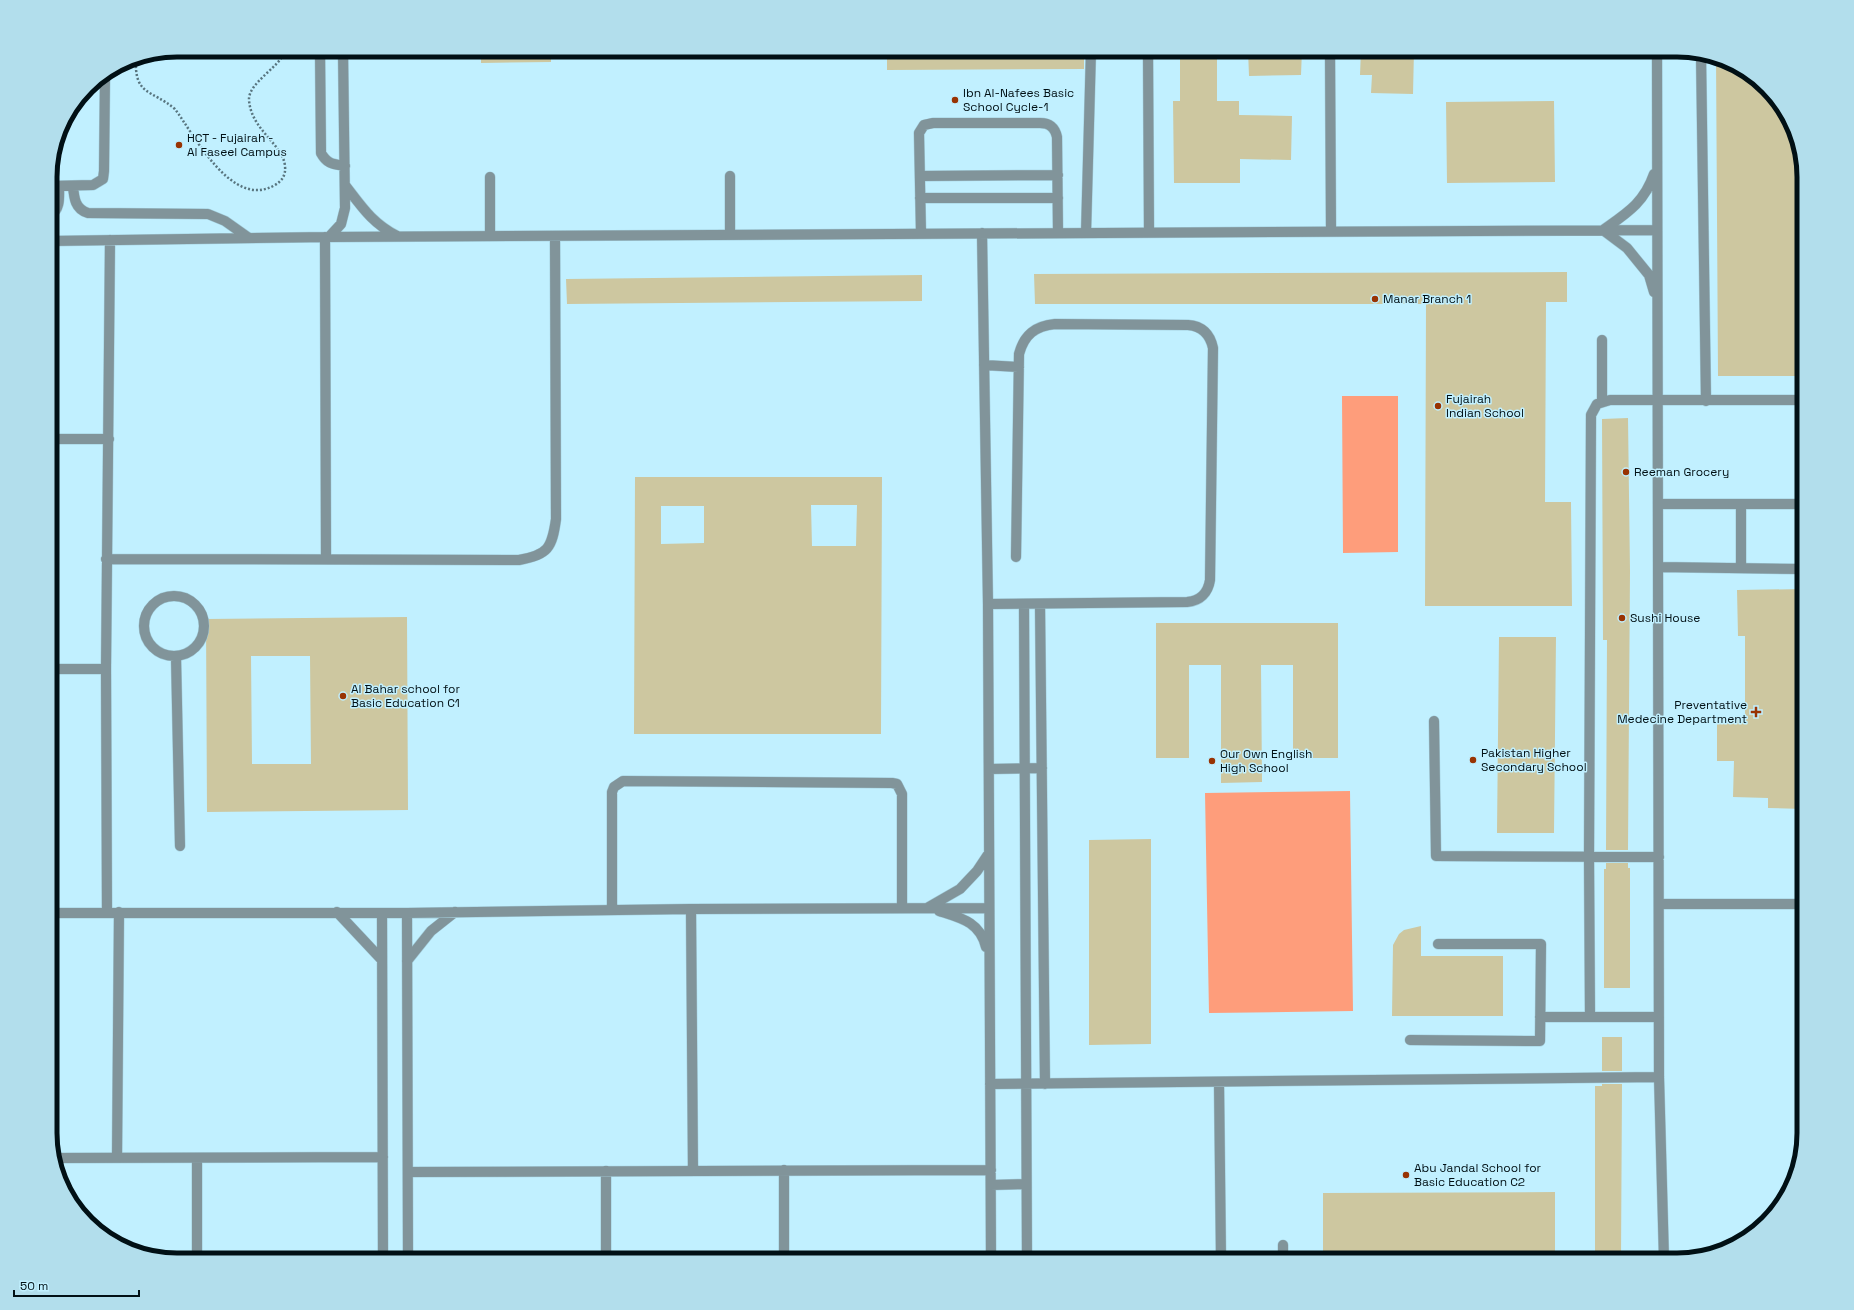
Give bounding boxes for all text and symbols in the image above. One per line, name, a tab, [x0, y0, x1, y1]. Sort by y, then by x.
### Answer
place label: Ibn Al-Nafees Basic School Cycle-1	[963, 85, 1074, 115]
marker: Ibn Al-Nafees Basic School Cycle-1	[950, 95, 960, 105]
place label: HCT - Fujairah - Al Faseel Campus	[187, 130, 287, 160]
marker: HCT - Fujairah - Al Faseel Campus	[174, 140, 184, 150]
place label: Manar Branch 1	[1383, 291, 1471, 307]
marker: Manar Branch 1	[1370, 294, 1380, 304]
place label: Fujairah Indian School	[1446, 391, 1524, 421]
marker: Fujairah Indian School	[1433, 401, 1443, 411]
place label: Reeman Grocery	[1634, 464, 1729, 480]
marker: Reeman Grocery	[1621, 467, 1631, 477]
place label: Sushi House	[1630, 610, 1700, 626]
marker: Sushi House	[1617, 613, 1627, 623]
place label: Al Bahar school for Basic Education C1	[351, 681, 460, 711]
marker: Al Bahar school for Basic Education C1	[338, 691, 348, 701]
place label: Preventative Medecine Department	[1617, 697, 1747, 727]
marker: Preventative Medecine Department	[1750, 706, 1762, 718]
place label: Pakistan Higher Secondary School	[1481, 745, 1587, 775]
place label: Our Own English High School	[1220, 746, 1312, 776]
marker: Pakistan Higher Secondary School	[1468, 755, 1478, 765]
marker: Our Own English High School	[1207, 756, 1217, 766]
place label: Abu Jandal School for Basic Education C2	[1414, 1160, 1542, 1190]
marker: Abu Jandal School for Basic Education C2	[1401, 1170, 1411, 1180]
scale bar	[14, 1272, 139, 1298]
text: 50 m	[20, 1278, 48, 1294]

